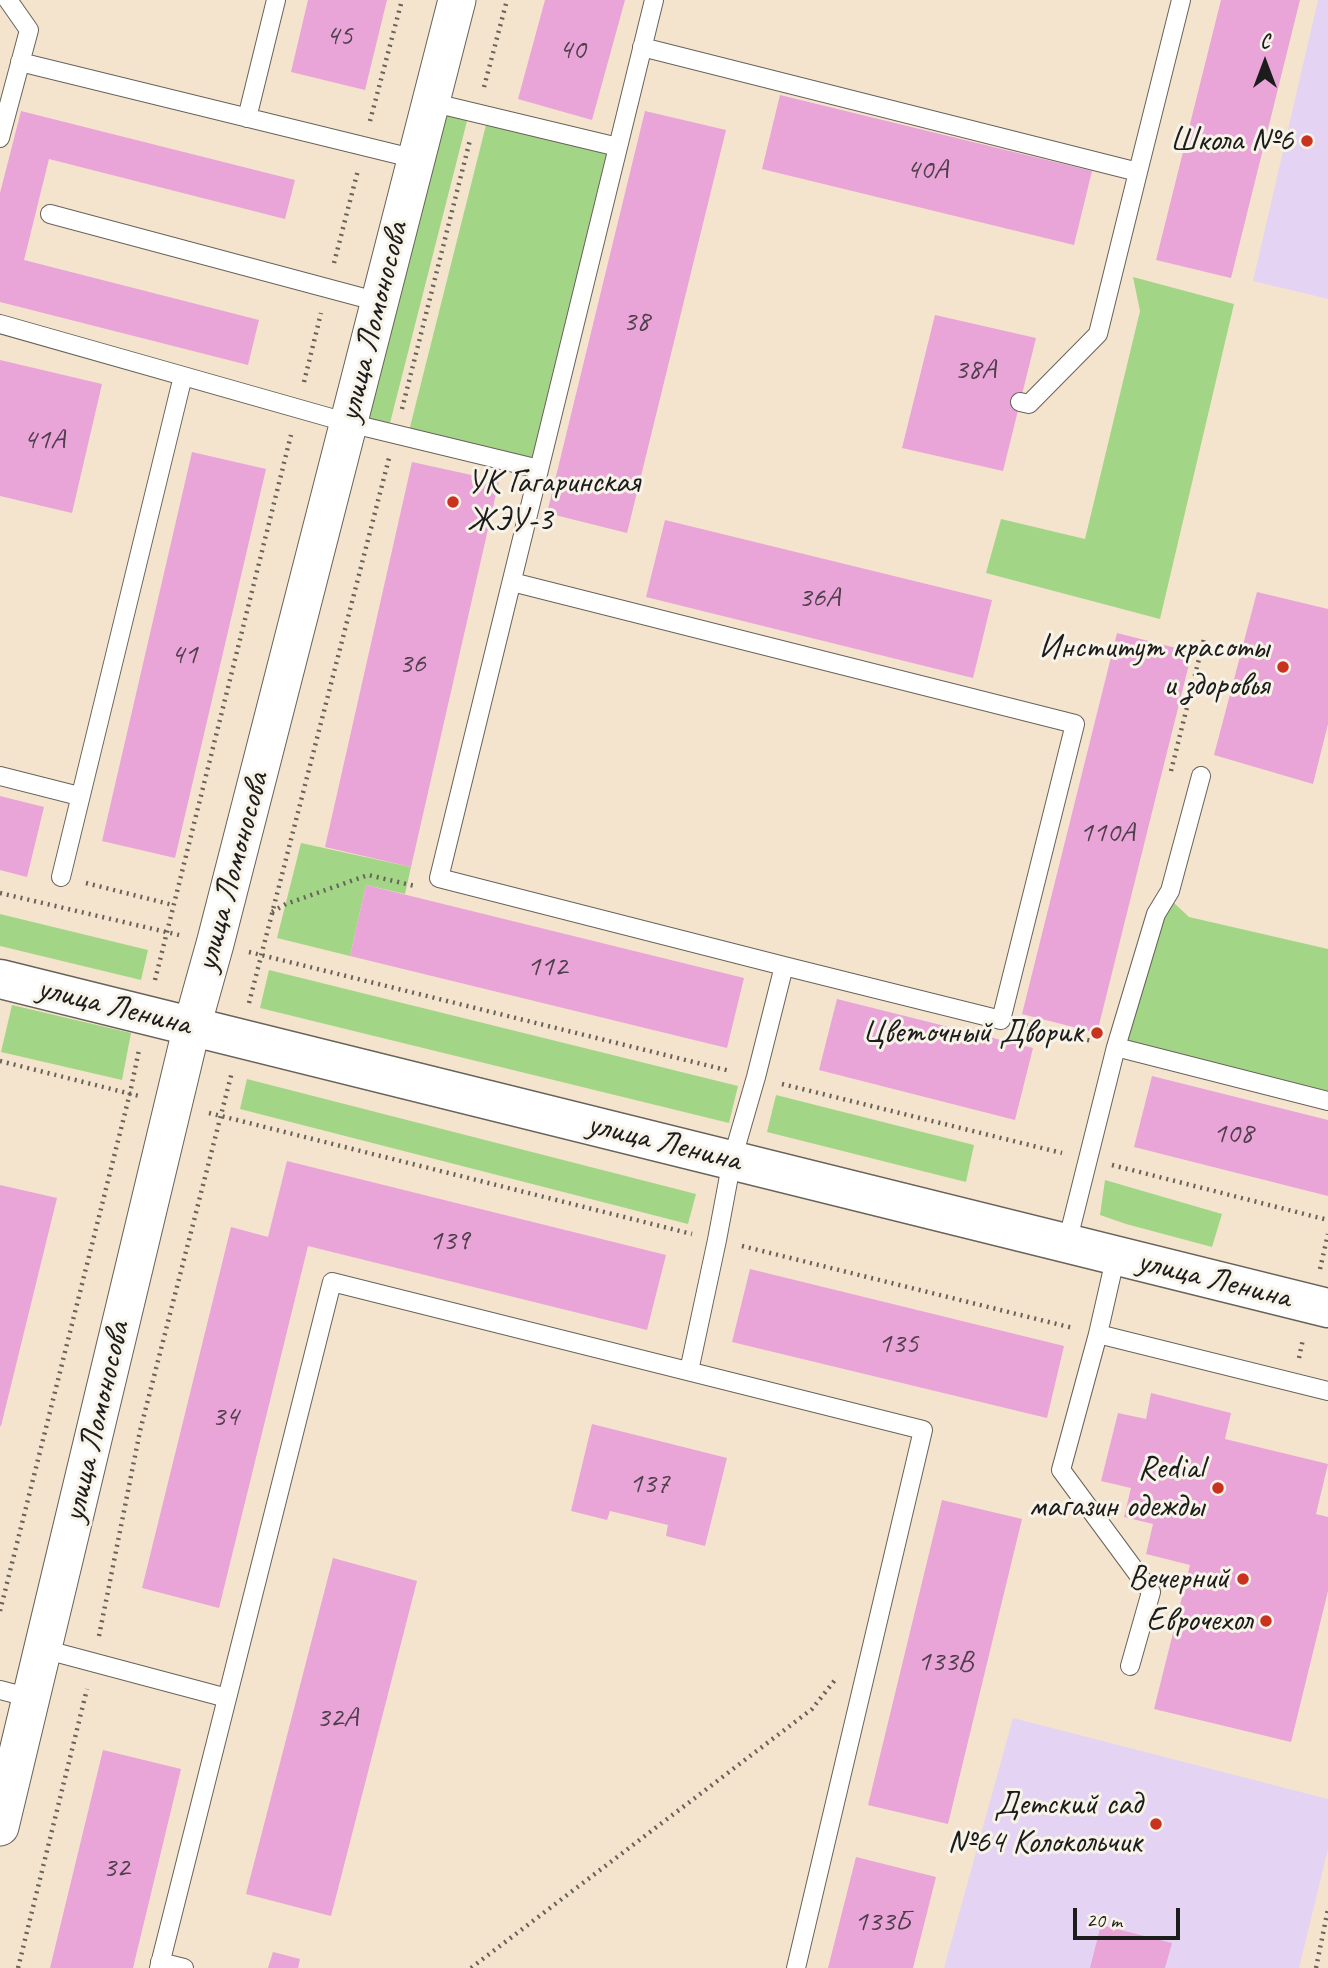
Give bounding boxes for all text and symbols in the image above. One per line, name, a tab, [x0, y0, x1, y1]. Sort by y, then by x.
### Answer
house number: 45	[326, 18, 352, 54]
north arrow	[1230, 28, 1300, 98]
text: С	[1260, 30, 1270, 54]
house number: 40	[559, 32, 585, 68]
place label: Школа №6	[1170, 121, 1293, 161]
marker: Школа №6	[1299, 133, 1315, 149]
house number: 40А	[906, 152, 948, 188]
street label: улица Ломоносова	[330, 218, 418, 426]
house number: 38	[623, 304, 649, 340]
house number: 38А	[954, 352, 996, 388]
house number: 41А	[23, 422, 65, 458]
place label: УК Гагаринская ЖЭУ-3	[467, 463, 639, 541]
marker: УК Гагаринская ЖЭУ-3	[445, 494, 461, 510]
house number: 36А	[798, 580, 840, 616]
place label: Институт красоты и здоровья	[1039, 628, 1269, 706]
house number: 41	[171, 637, 197, 673]
house number: 36	[399, 646, 425, 682]
marker: Институт красоты и здоровья	[1275, 659, 1291, 675]
street label: улица Ломоносова	[187, 768, 279, 976]
house number: 110А	[1079, 815, 1135, 851]
house number: 112	[527, 949, 567, 985]
street label: улица Ленина	[33, 969, 195, 1045]
place label: Цветочный Дворик	[862, 1013, 1083, 1053]
marker: Цветочный Дворик	[1089, 1025, 1105, 1041]
street label: улица Ленина	[583, 1105, 745, 1181]
house number: 108	[1213, 1116, 1253, 1152]
house number: 139	[429, 1223, 469, 1259]
street label: улица Ленина	[1133, 1242, 1295, 1318]
street label: улица Ломоносова	[55, 1318, 139, 1526]
house number: 135	[878, 1326, 918, 1362]
house number: 34	[212, 1399, 238, 1435]
place label: Redial магазин одежды	[1029, 1449, 1204, 1527]
house number: 137	[629, 1466, 669, 1502]
marker: Redial магазин одежды	[1210, 1480, 1226, 1496]
place label: Вечерний	[1128, 1559, 1229, 1599]
marker: Вечерний	[1235, 1571, 1251, 1587]
place label: Еврочехол	[1146, 1601, 1252, 1641]
marker: Еврочехол	[1258, 1613, 1274, 1629]
house number: 133В	[917, 1644, 973, 1680]
house number: 32А	[316, 1700, 358, 1736]
place label: Детский сад №64 Колокольчик	[948, 1785, 1142, 1863]
marker: Детский сад №64 Колокольчик	[1148, 1816, 1164, 1832]
house number: 32	[103, 1850, 129, 1886]
scale bar	[1076, 1895, 1183, 1939]
house number: 133Б	[854, 1904, 910, 1940]
text: 20 m	[1086, 1907, 1122, 1933]

